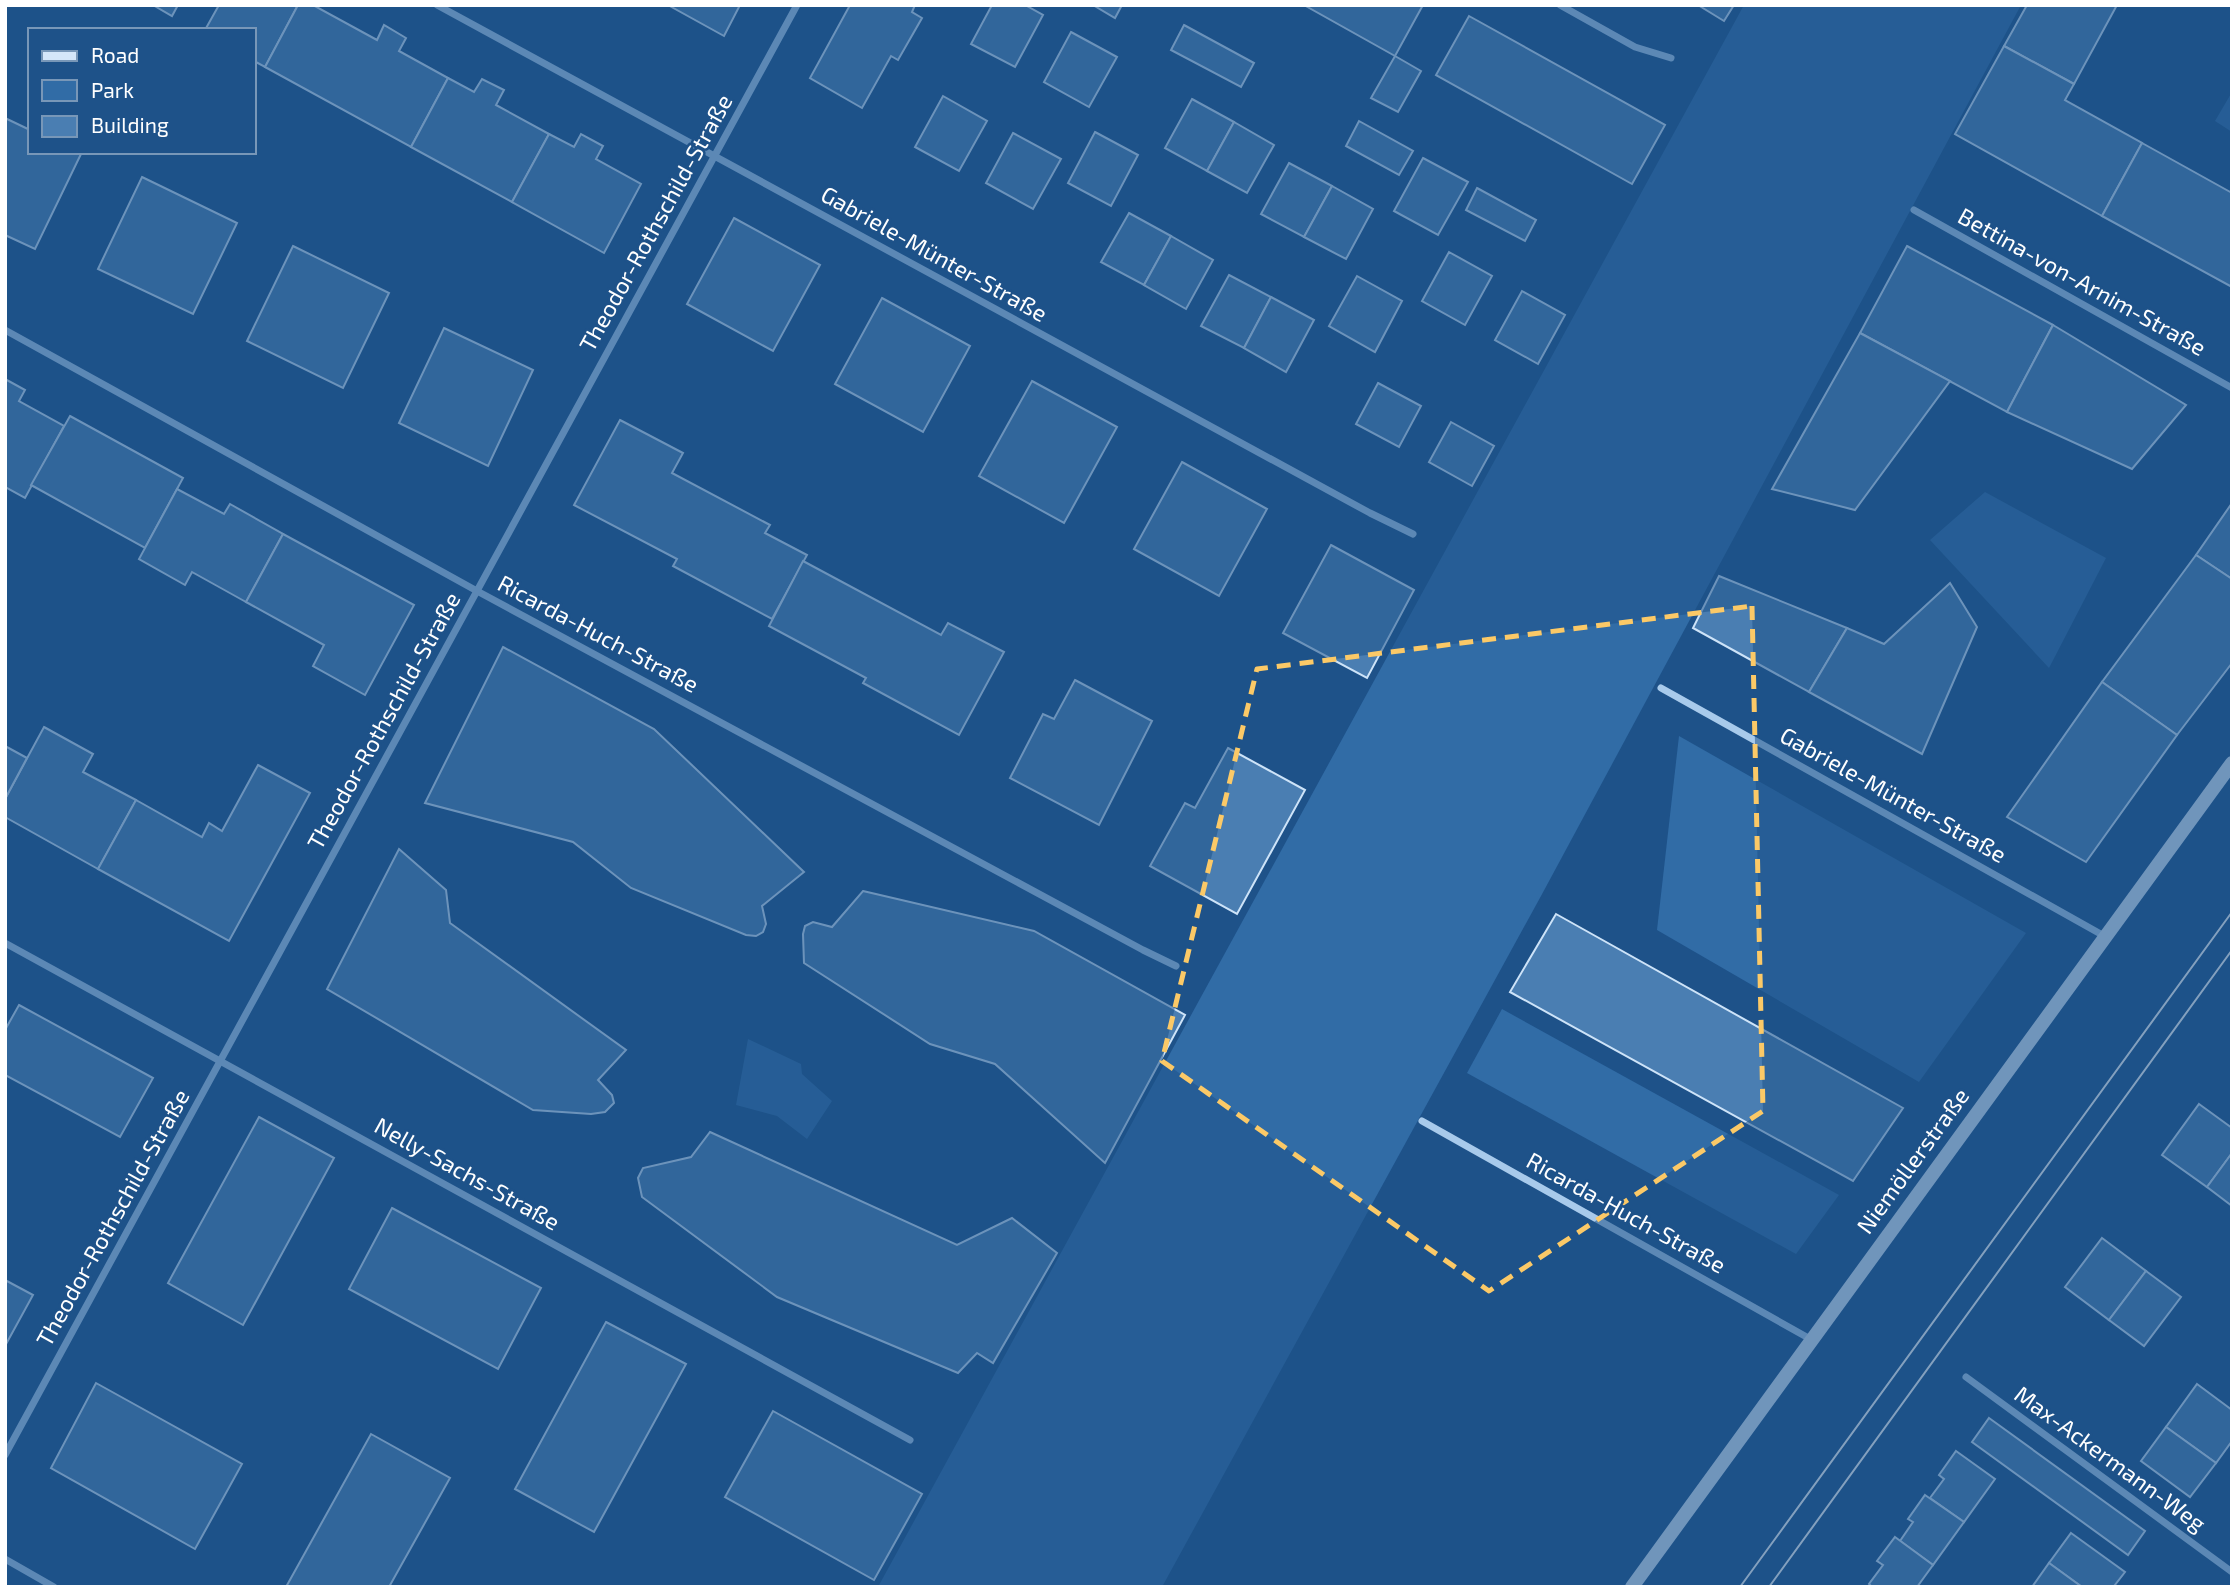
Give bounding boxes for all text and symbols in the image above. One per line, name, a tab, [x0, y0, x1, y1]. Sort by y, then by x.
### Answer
legend	[28, 28, 256, 154]
text: Road	[91, 42, 139, 67]
text: Park	[91, 77, 134, 102]
street label: Theodor-Rothschild-Straße	[573, 89, 738, 356]
text: Building	[91, 112, 169, 137]
street label: Gabriele-Münter-Straße	[817, 179, 1052, 327]
street label: Bettina-von-Arnim-Straße	[1954, 201, 2211, 361]
street label: Ricarda-Huch-Straße	[493, 568, 704, 698]
street label: Theodor-Rothschild-Straße	[301, 587, 466, 854]
street label: Gabriele-Münter-Straße	[1776, 720, 2011, 868]
street label: Niemöllerstraße	[1850, 1082, 1974, 1239]
street label: Theodor-Rothschild-Straße	[30, 1084, 195, 1351]
street label: Nelly-Sachs-Straße	[370, 1111, 565, 1236]
street label: Ricarda-Huch-Straße	[1522, 1146, 1731, 1279]
street label: Max-Ackermann-Weg	[2010, 1379, 2212, 1537]

